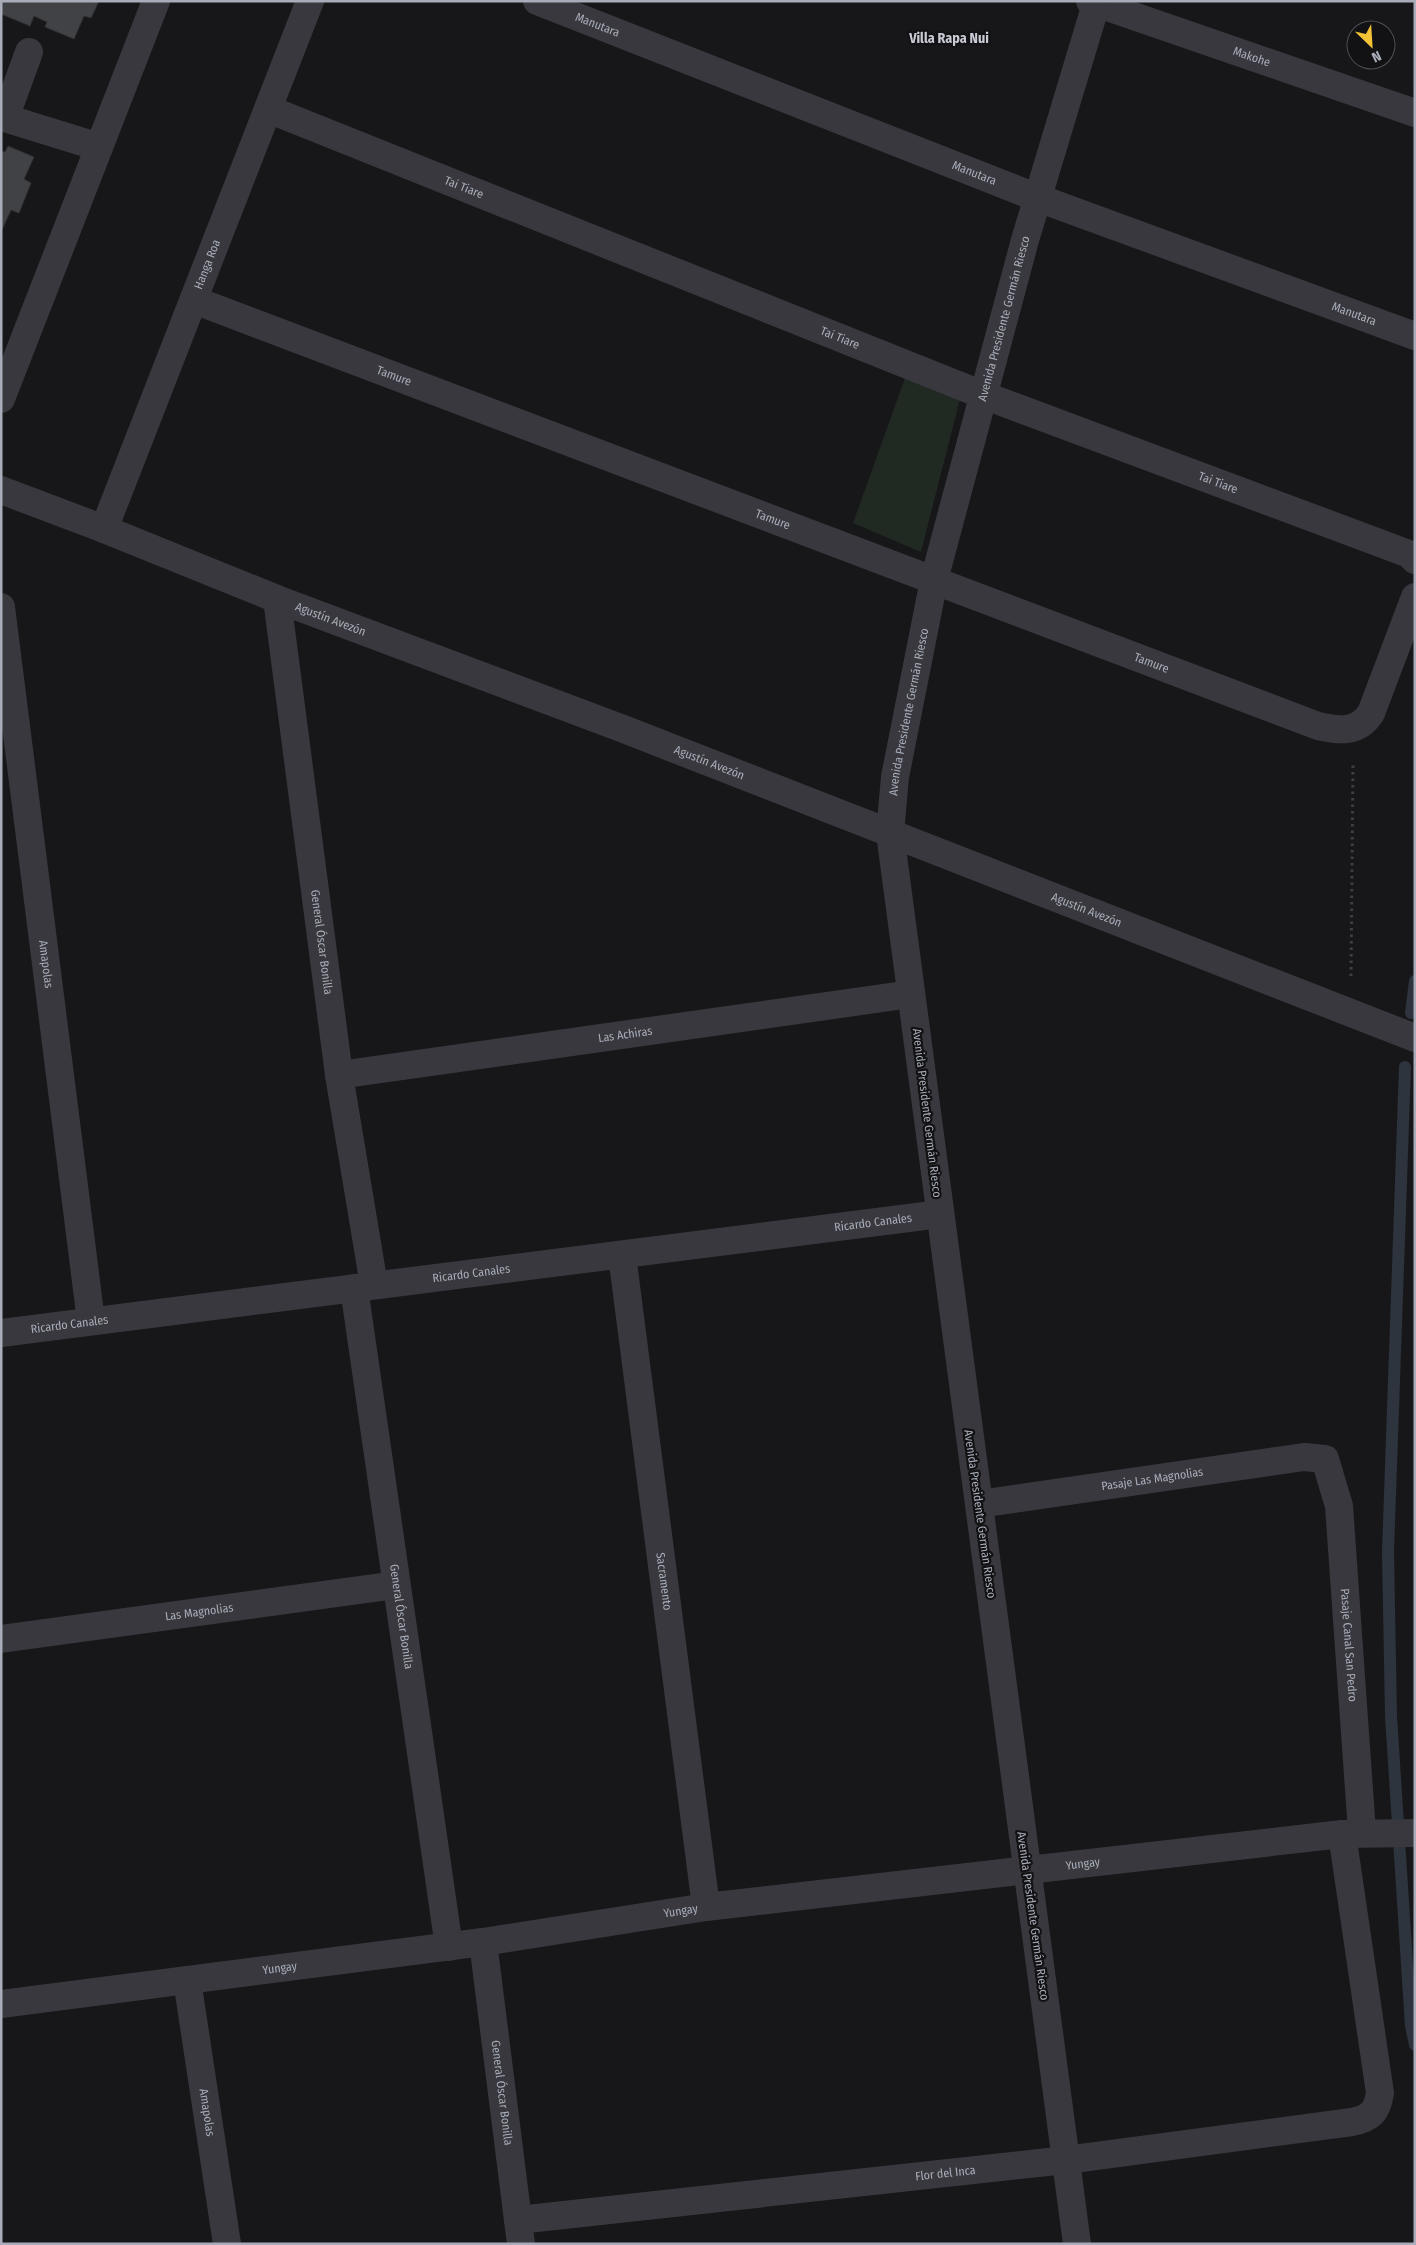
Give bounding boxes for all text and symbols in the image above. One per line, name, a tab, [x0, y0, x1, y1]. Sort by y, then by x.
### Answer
street label: Manutara	[573, 10, 622, 40]
north arrow	[1346, 20, 1396, 70]
district label: Villa Rapa Nui	[908, 30, 989, 47]
street label: Makohe	[1231, 44, 1272, 70]
text: N	[1369, 47, 1384, 66]
street label: Manutara	[950, 158, 999, 188]
street label: Tai Tiare	[442, 173, 486, 201]
street label: Avenida Presidente Germán Riesco	[975, 234, 1033, 403]
street label: Hanga Roa	[191, 237, 223, 291]
street label: Manutara	[1330, 299, 1378, 328]
street label: Tai Tiare	[818, 324, 862, 352]
street label: Tamure	[375, 363, 414, 389]
street label: Tai Tiare	[1196, 469, 1240, 496]
street label: Tamure	[753, 506, 792, 532]
street label: Agustín Avezón	[293, 600, 368, 639]
street label: Avenida Presidente Germán Riesco	[886, 627, 931, 796]
street label: Tamure	[1132, 650, 1171, 676]
street label: Agustín Avezón	[672, 742, 746, 782]
street label: General Óscar Bonilla	[308, 889, 335, 996]
street label: Agustín Avezón	[1050, 890, 1124, 930]
street label: Amapolas	[36, 939, 56, 989]
street label: Las Achiras	[597, 1024, 653, 1045]
street label: Avenida Presidente Germán Riesco	[910, 1028, 944, 1198]
street label: Ricardo Canales	[833, 1211, 913, 1234]
street label: Ricardo Canales	[432, 1262, 511, 1285]
street label: Ricardo Canales	[30, 1312, 109, 1336]
street label: Avenida Presidente Germán Riesco	[961, 1429, 999, 1599]
street label: Pasaje Las Magnolias	[1100, 1465, 1204, 1493]
street label: Sacramento	[653, 1552, 675, 1611]
street label: General Óscar Bonilla	[387, 1563, 416, 1670]
street label: Pasaje Canal San Pedro	[1338, 1588, 1360, 1702]
street label: Las Magnolias	[164, 1600, 234, 1623]
street label: Avenida Presidente Germán Riesco	[1014, 1831, 1052, 2001]
street label: Yungay	[1065, 1855, 1101, 1873]
street label: Yungay	[662, 1901, 699, 1921]
street label: Yungay	[262, 1959, 298, 1977]
street label: General Óscar Bonilla	[488, 2039, 516, 2146]
street label: Amapolas	[197, 2088, 218, 2137]
street label: Flor del Inca	[915, 2163, 976, 2183]

